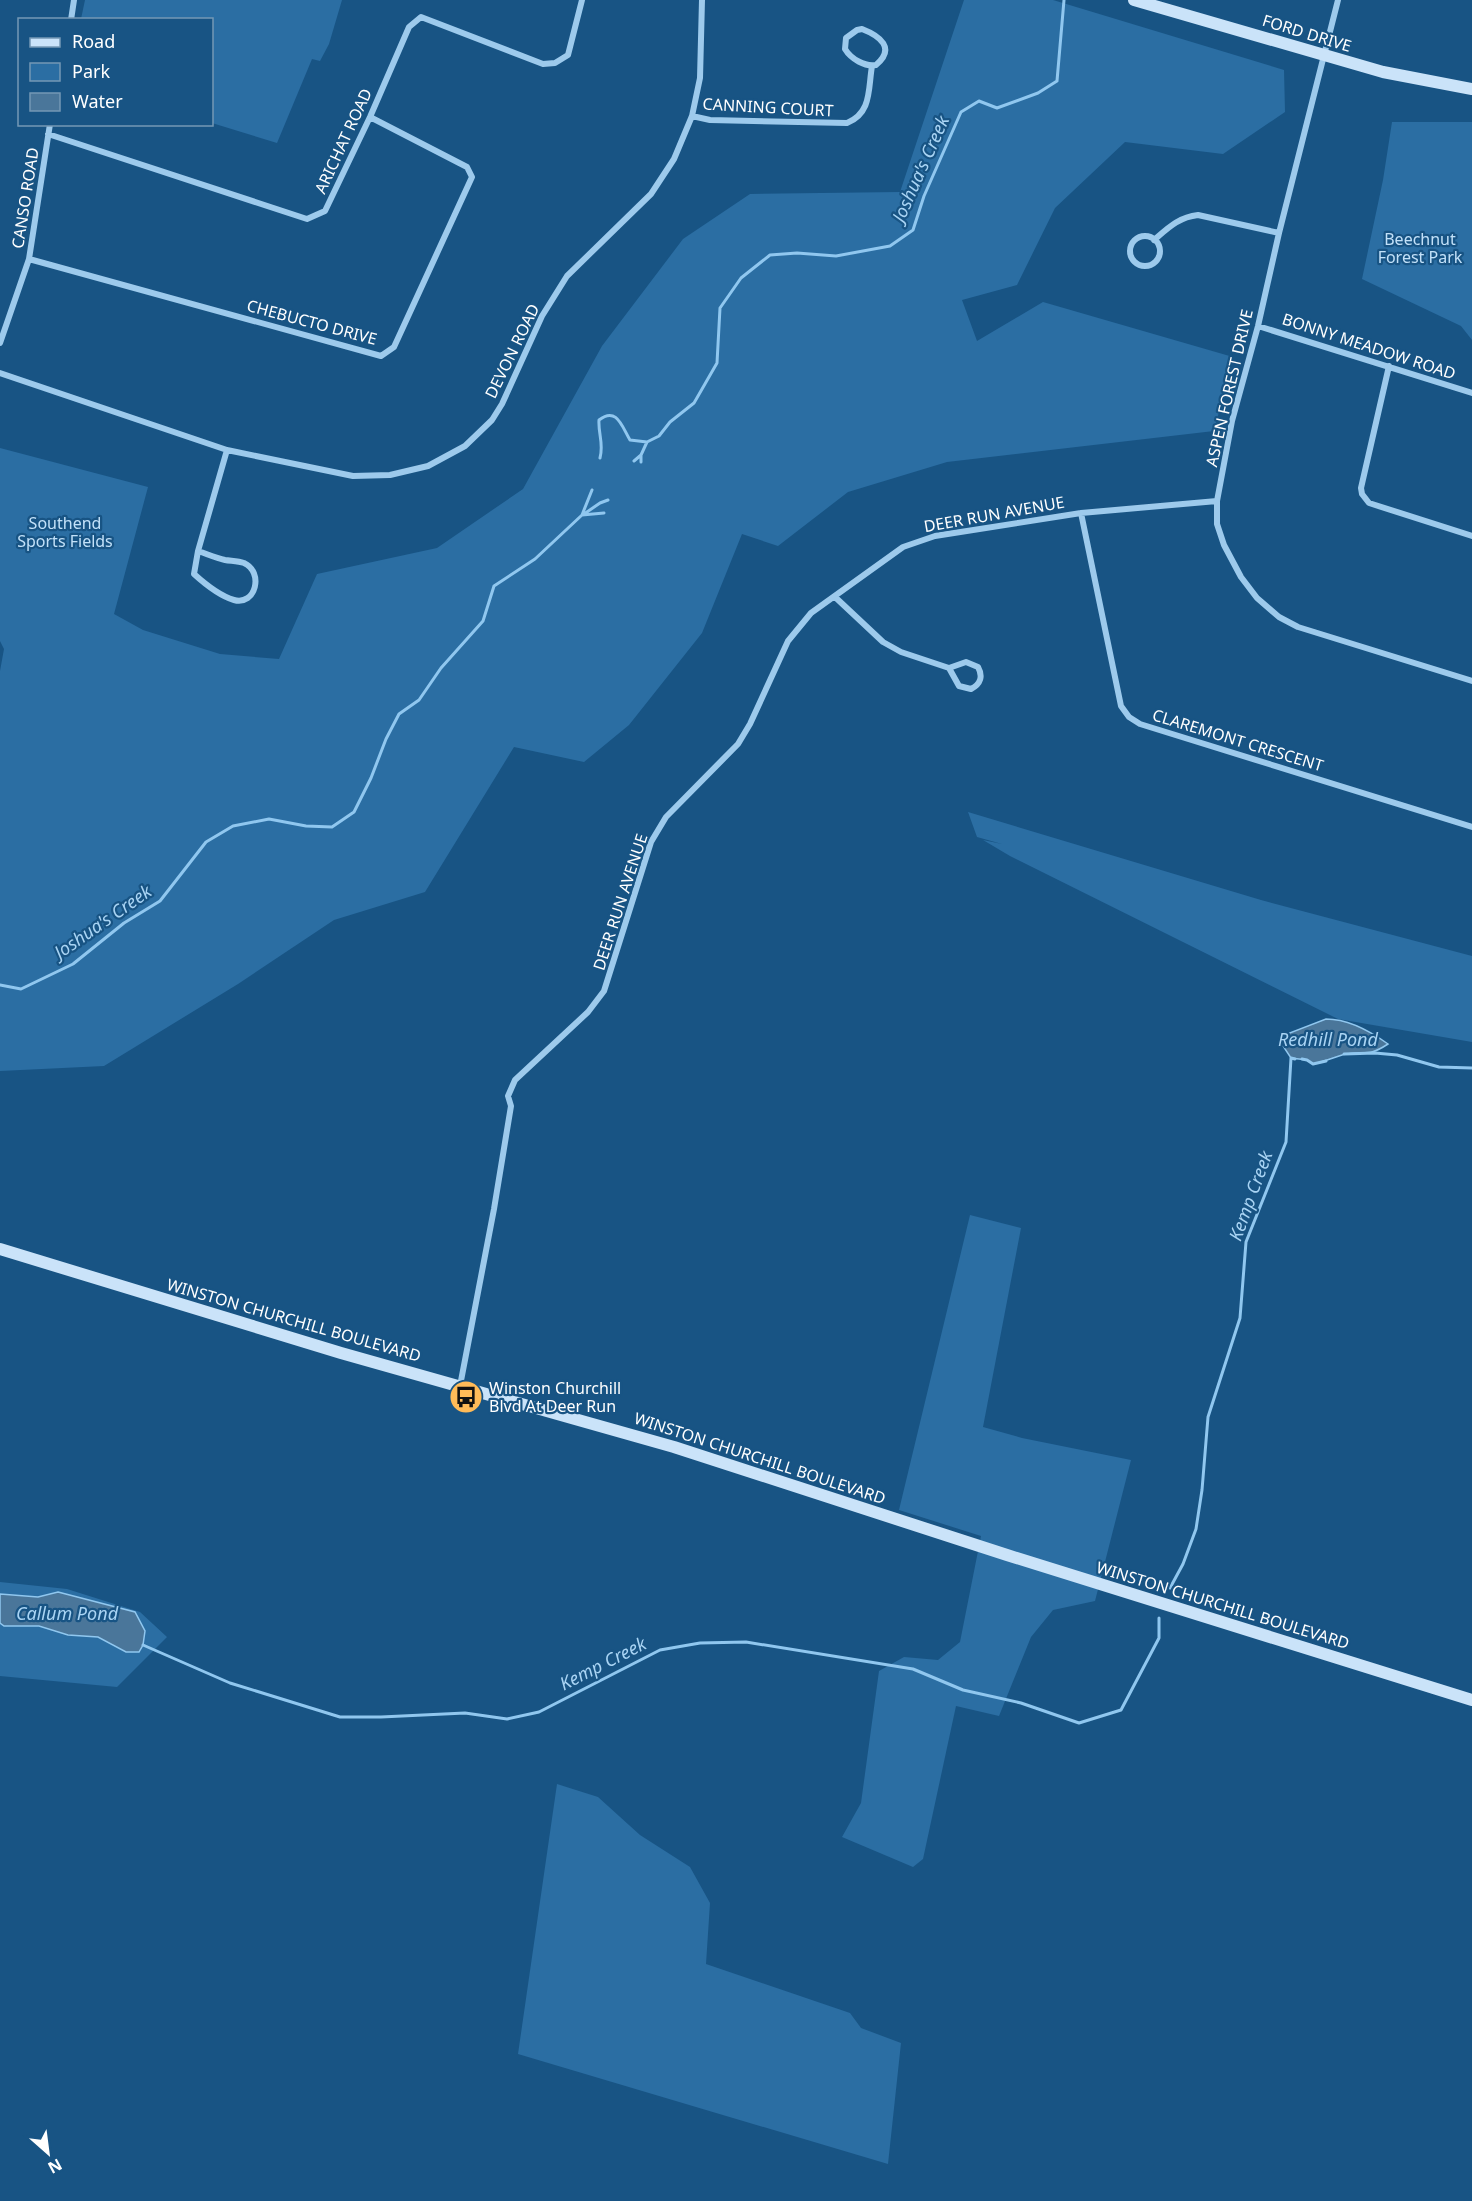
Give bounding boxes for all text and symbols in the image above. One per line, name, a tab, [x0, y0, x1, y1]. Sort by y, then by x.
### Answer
street label: FORD DRIVE	[1260, 9, 1354, 57]
legend	[18, 18, 213, 126]
text: Road	[72, 29, 115, 53]
text: Park	[72, 59, 110, 83]
street label: ARICHAT ROAD	[309, 85, 377, 197]
text: Water	[72, 89, 123, 113]
street label: CANNING COURT	[702, 93, 834, 121]
water label: Joshua's Creek	[885, 111, 955, 228]
street label: CANSO ROAD	[6, 146, 44, 250]
park label: Beechnut Forest Park	[1378, 228, 1463, 268]
street label: CHEBUCTO DRIVE	[245, 294, 379, 350]
street label: DEVON ROAD	[480, 300, 544, 402]
street label: ASPEN FOREST DRIVE	[1200, 307, 1258, 469]
street label: BONNY MEADOW ROAD	[1279, 308, 1459, 384]
street label: DEER RUN AVENUE	[922, 491, 1066, 537]
park label: Southend Sports Fields	[17, 512, 113, 552]
street label: CLAREMONT CRESCENT	[1150, 704, 1326, 777]
street label: DEER RUN AVENUE	[588, 831, 652, 973]
water label: Joshua's Creek	[46, 878, 157, 965]
water label: Redhill Pond	[1278, 1027, 1379, 1051]
water label: Kemp Creek	[1223, 1146, 1278, 1244]
street label: WINSTON CHURCHILL BOULEVARD	[164, 1273, 424, 1367]
place label: Winston Churchill Blvd At Deer Run	[489, 1377, 621, 1417]
bus stop icon: Winston Churchill Blvd At Deer Run	[448, 1379, 484, 1415]
street label: WINSTON CHURCHILL BOULEVARD	[631, 1407, 889, 1509]
street label: WINSTON CHURCHILL BOULEVARD	[1094, 1556, 1352, 1654]
water label: Callum Pond	[16, 1601, 119, 1625]
water label: Kemp Creek	[555, 1631, 651, 1695]
north arrow	[18, 2123, 78, 2183]
text: N	[44, 2153, 66, 2179]

